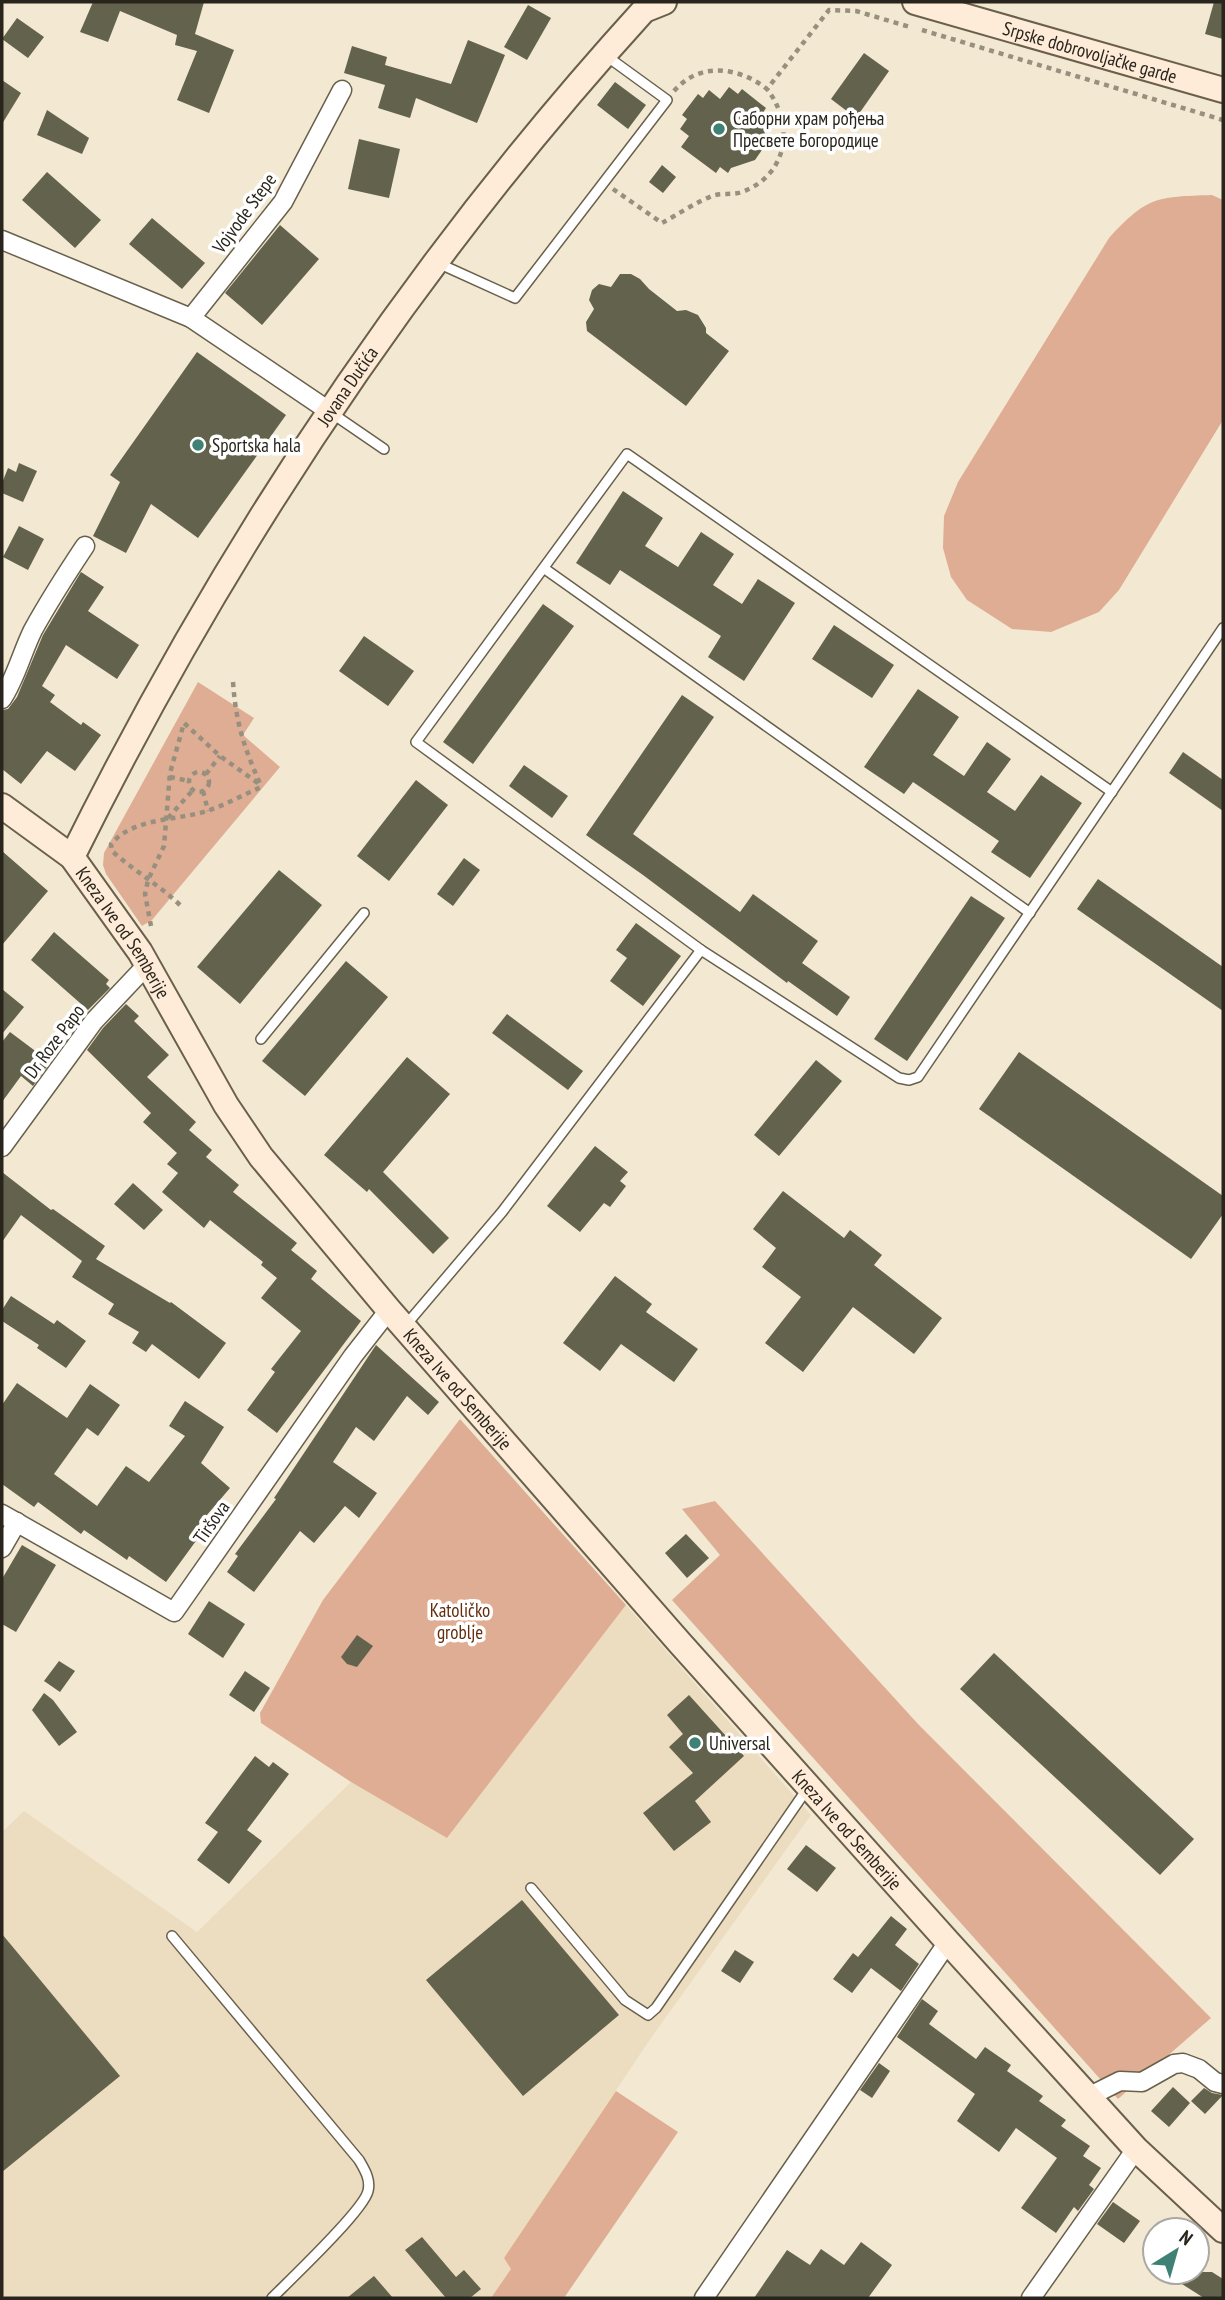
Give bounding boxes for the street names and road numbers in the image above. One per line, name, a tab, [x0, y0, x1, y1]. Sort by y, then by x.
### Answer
street label: Srpske dobrovoljačke garde	[1000, 16, 1180, 88]
street label: Vojvode Stepe	[206, 168, 281, 258]
street label: Jovana Dučića	[311, 342, 383, 431]
street label: Kneza Ive od Semberije	[71, 862, 176, 1003]
street label: Dr Roze Papo	[18, 999, 90, 1083]
street label: Kneza Ive od Semberije	[398, 1323, 518, 1455]
street label: Tiršova	[188, 1496, 234, 1548]
street label: Kneza Ive od Semberije	[787, 1765, 908, 1895]

